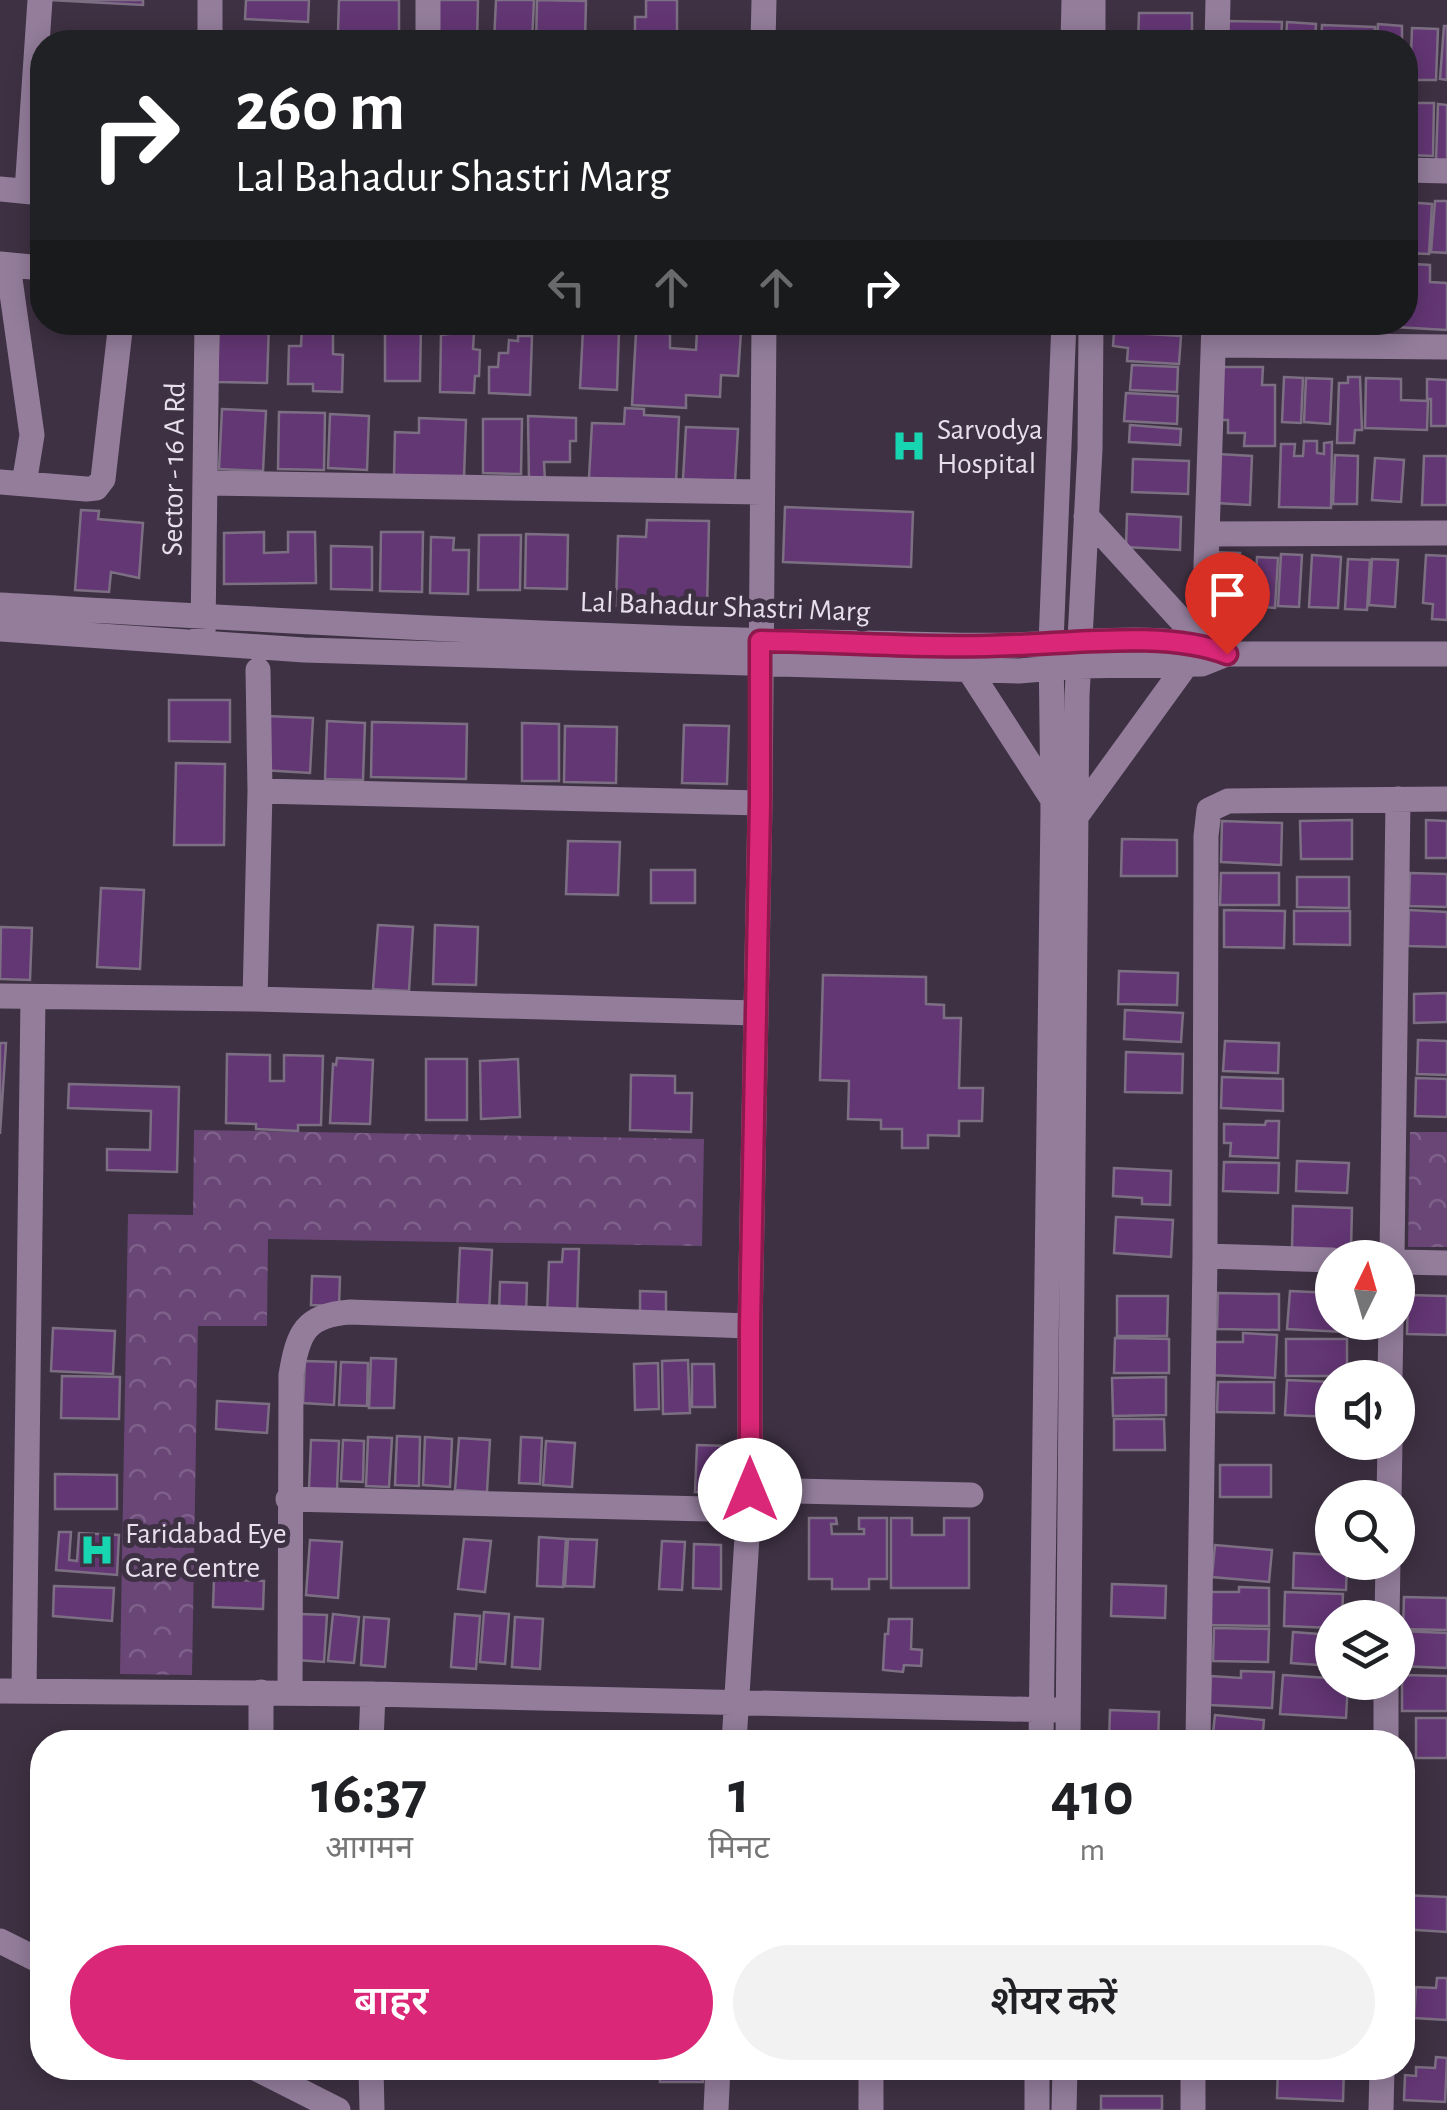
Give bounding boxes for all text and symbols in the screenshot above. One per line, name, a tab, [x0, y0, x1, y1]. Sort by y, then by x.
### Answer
icon: right	[70, 70, 200, 200]
text: 260 m	[235, 73, 405, 143]
text: Lal Bahadur Shastri Marg	[235, 155, 671, 200]
icon: left	[539, 260, 594, 315]
icon: ahead	[644, 260, 699, 315]
icon: ahead	[749, 260, 804, 315]
icon: right	[854, 260, 909, 315]
street label: Sector - 16 A Rd	[157, 382, 191, 556]
place label: Sarvodya Hospital	[937, 415, 1043, 479]
hospital icon: Sarvodya Hospital	[890, 427, 928, 465]
pin	[1185, 552, 1270, 655]
icon: arrive	[1200, 567, 1255, 622]
street label: Lal Bahadur Shastri Marg	[579, 587, 871, 627]
north arrow	[1315, 1240, 1415, 1340]
map controls	[1315, 1240, 1415, 1700]
button: sound	[1315, 1360, 1415, 1460]
position arrow	[698, 1438, 802, 1542]
button: search	[1315, 1480, 1415, 1580]
place label: Faridabad Eye Care Centre	[125, 1519, 287, 1583]
hospital icon: Faridabad Eye Care Centre	[78, 1531, 116, 1569]
button: layers	[1315, 1600, 1415, 1700]
text: 16:37	[311, 1764, 427, 1824]
text: 1	[728, 1764, 750, 1824]
text: 410	[1051, 1766, 1134, 1826]
text: आगमन	[325, 1832, 413, 1864]
text: मिनट	[708, 1832, 770, 1864]
text: m	[1080, 1834, 1105, 1866]
button: बाहर	[70, 1945, 713, 2060]
button: शेयर करें	[733, 1945, 1375, 2060]

